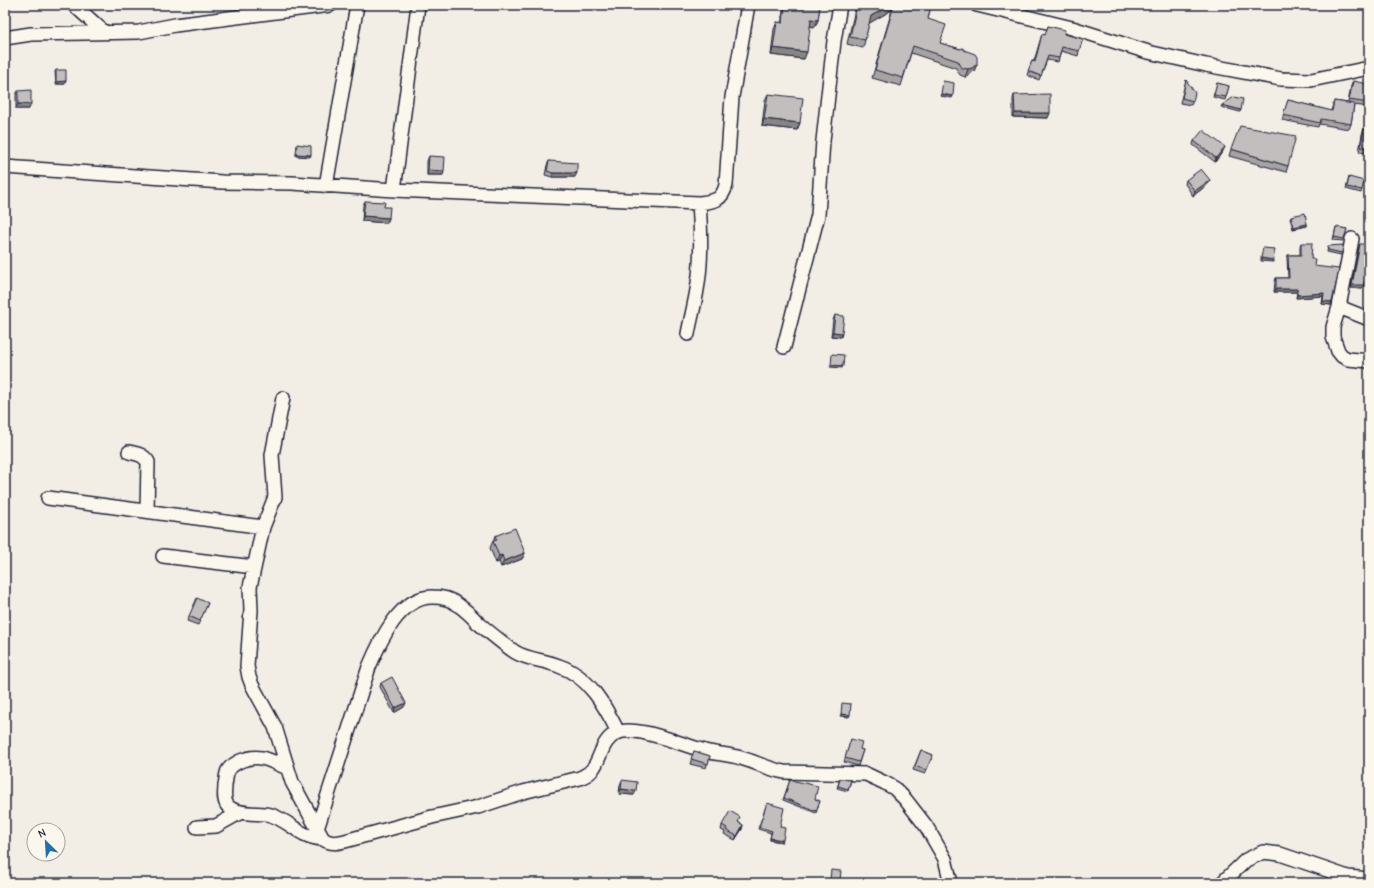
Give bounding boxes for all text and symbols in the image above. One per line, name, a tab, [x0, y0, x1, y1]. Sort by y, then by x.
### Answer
north arrow	[26, 822, 66, 862]
text: N	[36, 826, 48, 841]

